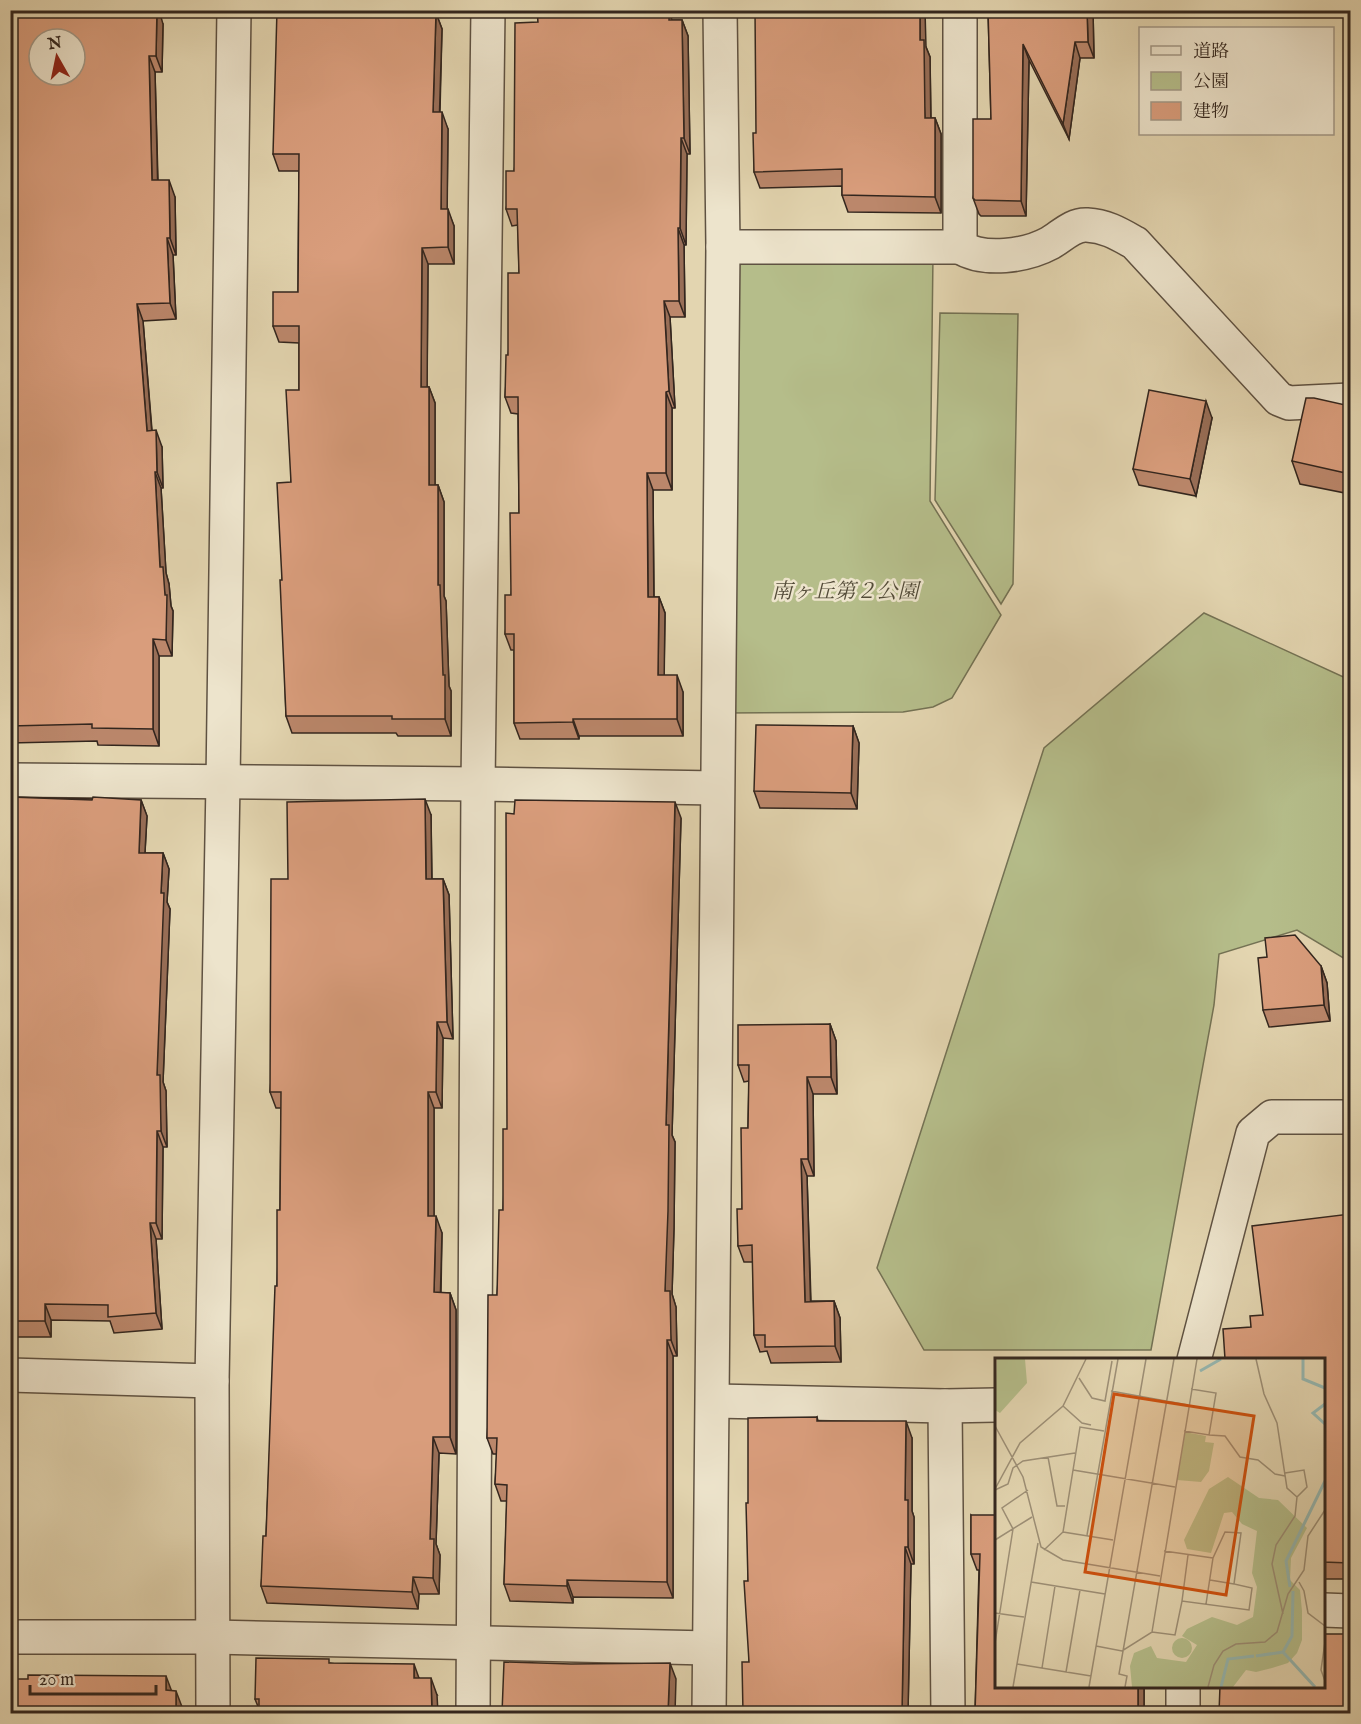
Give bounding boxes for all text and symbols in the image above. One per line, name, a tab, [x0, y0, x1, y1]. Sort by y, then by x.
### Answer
north arrow	[27, 27, 87, 87]
legend	[1139, 27, 1334, 135]
text: N	[46, 33, 64, 55]
text: 道路	[1193, 41, 1229, 64]
text: 公園	[1193, 71, 1229, 94]
text: 建物	[1193, 101, 1229, 124]
park label: 南ヶ丘第２公園	[772, 579, 921, 606]
inset map	[995, 1358, 1325, 1688]
scale bar	[30, 1658, 156, 1696]
text: 20 m	[39, 1669, 74, 1692]

